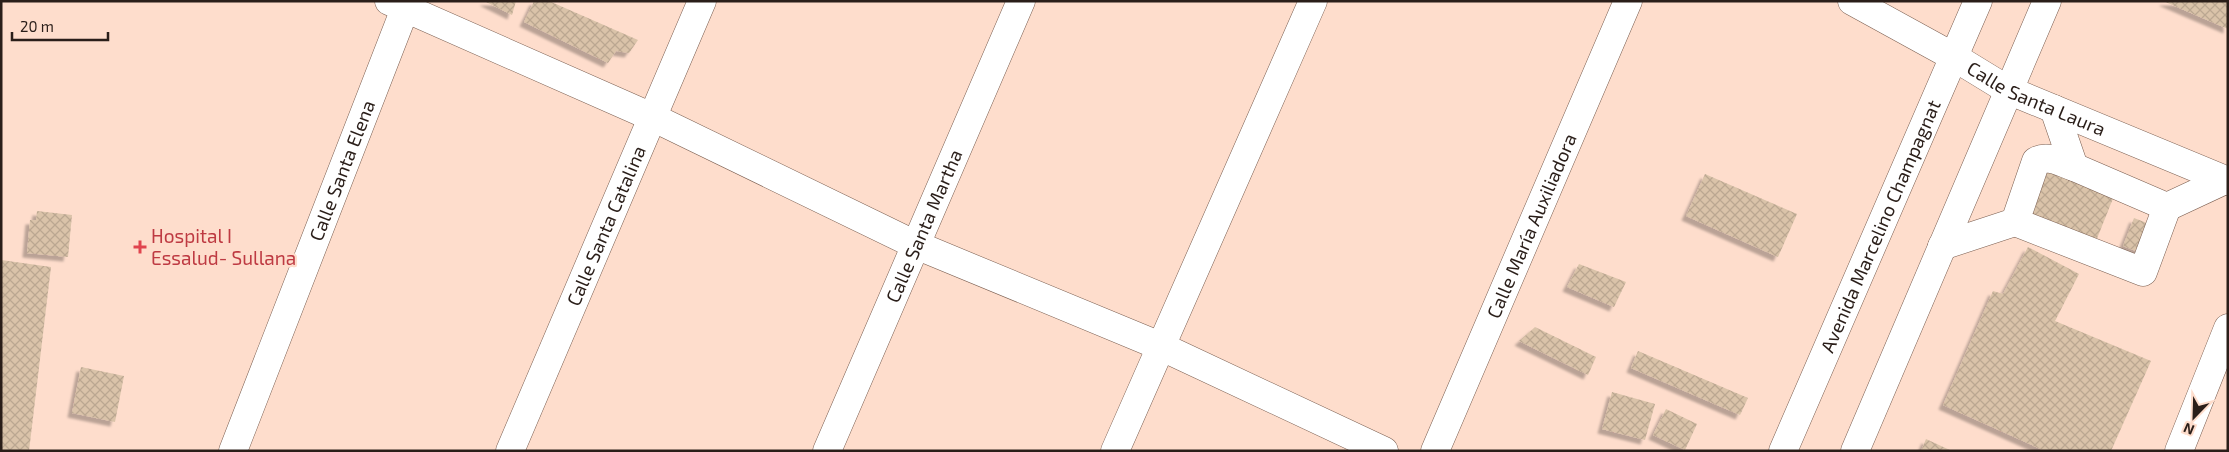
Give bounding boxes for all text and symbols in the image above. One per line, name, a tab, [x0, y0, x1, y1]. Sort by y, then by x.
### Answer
scale bar	[12, 10, 109, 42]
text: 20 m	[20, 17, 54, 35]
street label: Calle Santa Laura	[1963, 56, 2109, 140]
street label: Avenida Marcelino Champagnat	[1815, 96, 1945, 356]
street label: Calle Santa Elena	[304, 97, 379, 244]
street label: Calle María Auxiliadora	[1481, 130, 1581, 321]
street label: Calle Santa Catalina	[561, 142, 650, 309]
street label: Calle Santa Martha	[880, 146, 967, 306]
place label: Hospital I Essalud- Sullana	[151, 224, 296, 269]
marker: Hospital I Essalud- Sullana	[133, 240, 147, 254]
north arrow	[2169, 392, 2219, 442]
text: N	[2181, 420, 2197, 439]

